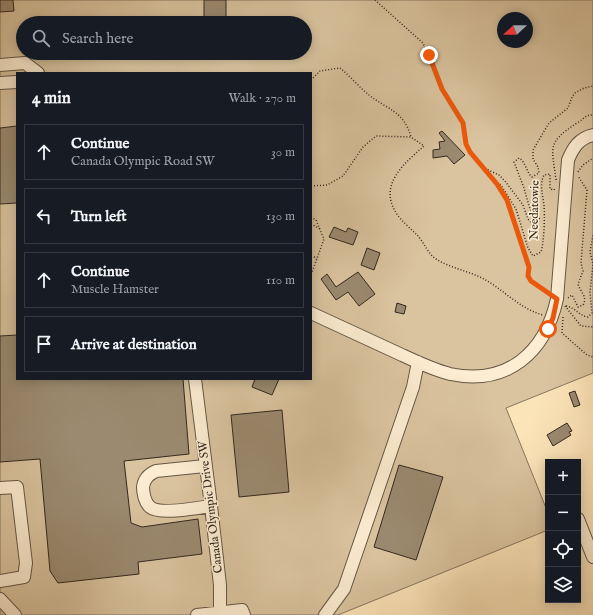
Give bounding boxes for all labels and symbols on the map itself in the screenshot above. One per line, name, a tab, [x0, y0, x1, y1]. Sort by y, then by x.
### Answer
north arrow	[497, 12, 533, 48]
route end	[420, 46, 438, 64]
street label: Needatowie	[526, 180, 543, 240]
route start	[539, 320, 557, 338]
street label: Canada Olympic Drive SW	[195, 439, 227, 574]

